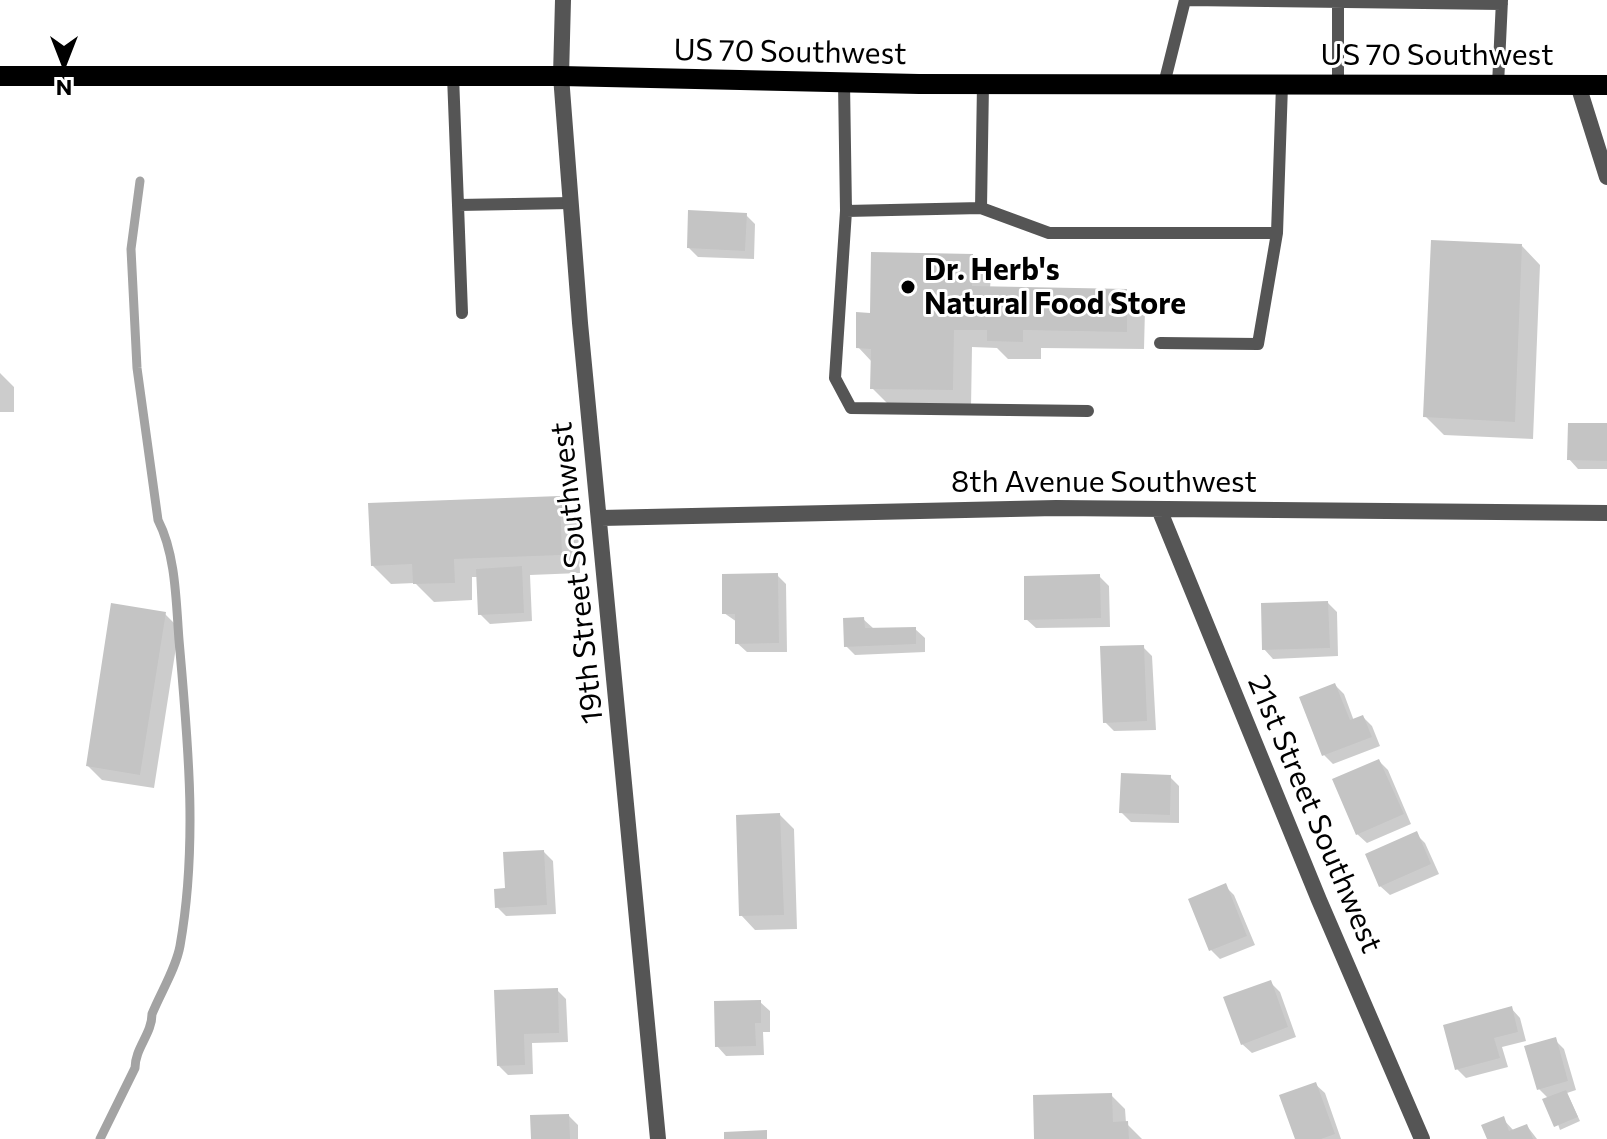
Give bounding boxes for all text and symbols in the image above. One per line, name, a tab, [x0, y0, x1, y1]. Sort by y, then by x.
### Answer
north arrow	[24, 24, 104, 104]
street label: US 70 Southwest	[673, 32, 907, 72]
street label: US 70 Southwest	[1321, 37, 1553, 73]
text: N	[56, 75, 72, 102]
place label: Dr. Herb's Natural Food Store	[924, 252, 1186, 322]
marker: Dr. Herb's Natural Food Store	[899, 278, 917, 296]
street label: 19th Street Southwest	[543, 420, 611, 726]
street label: 8th Avenue Southwest	[951, 464, 1257, 500]
street label: 21st Street Southwest	[1240, 670, 1390, 958]

